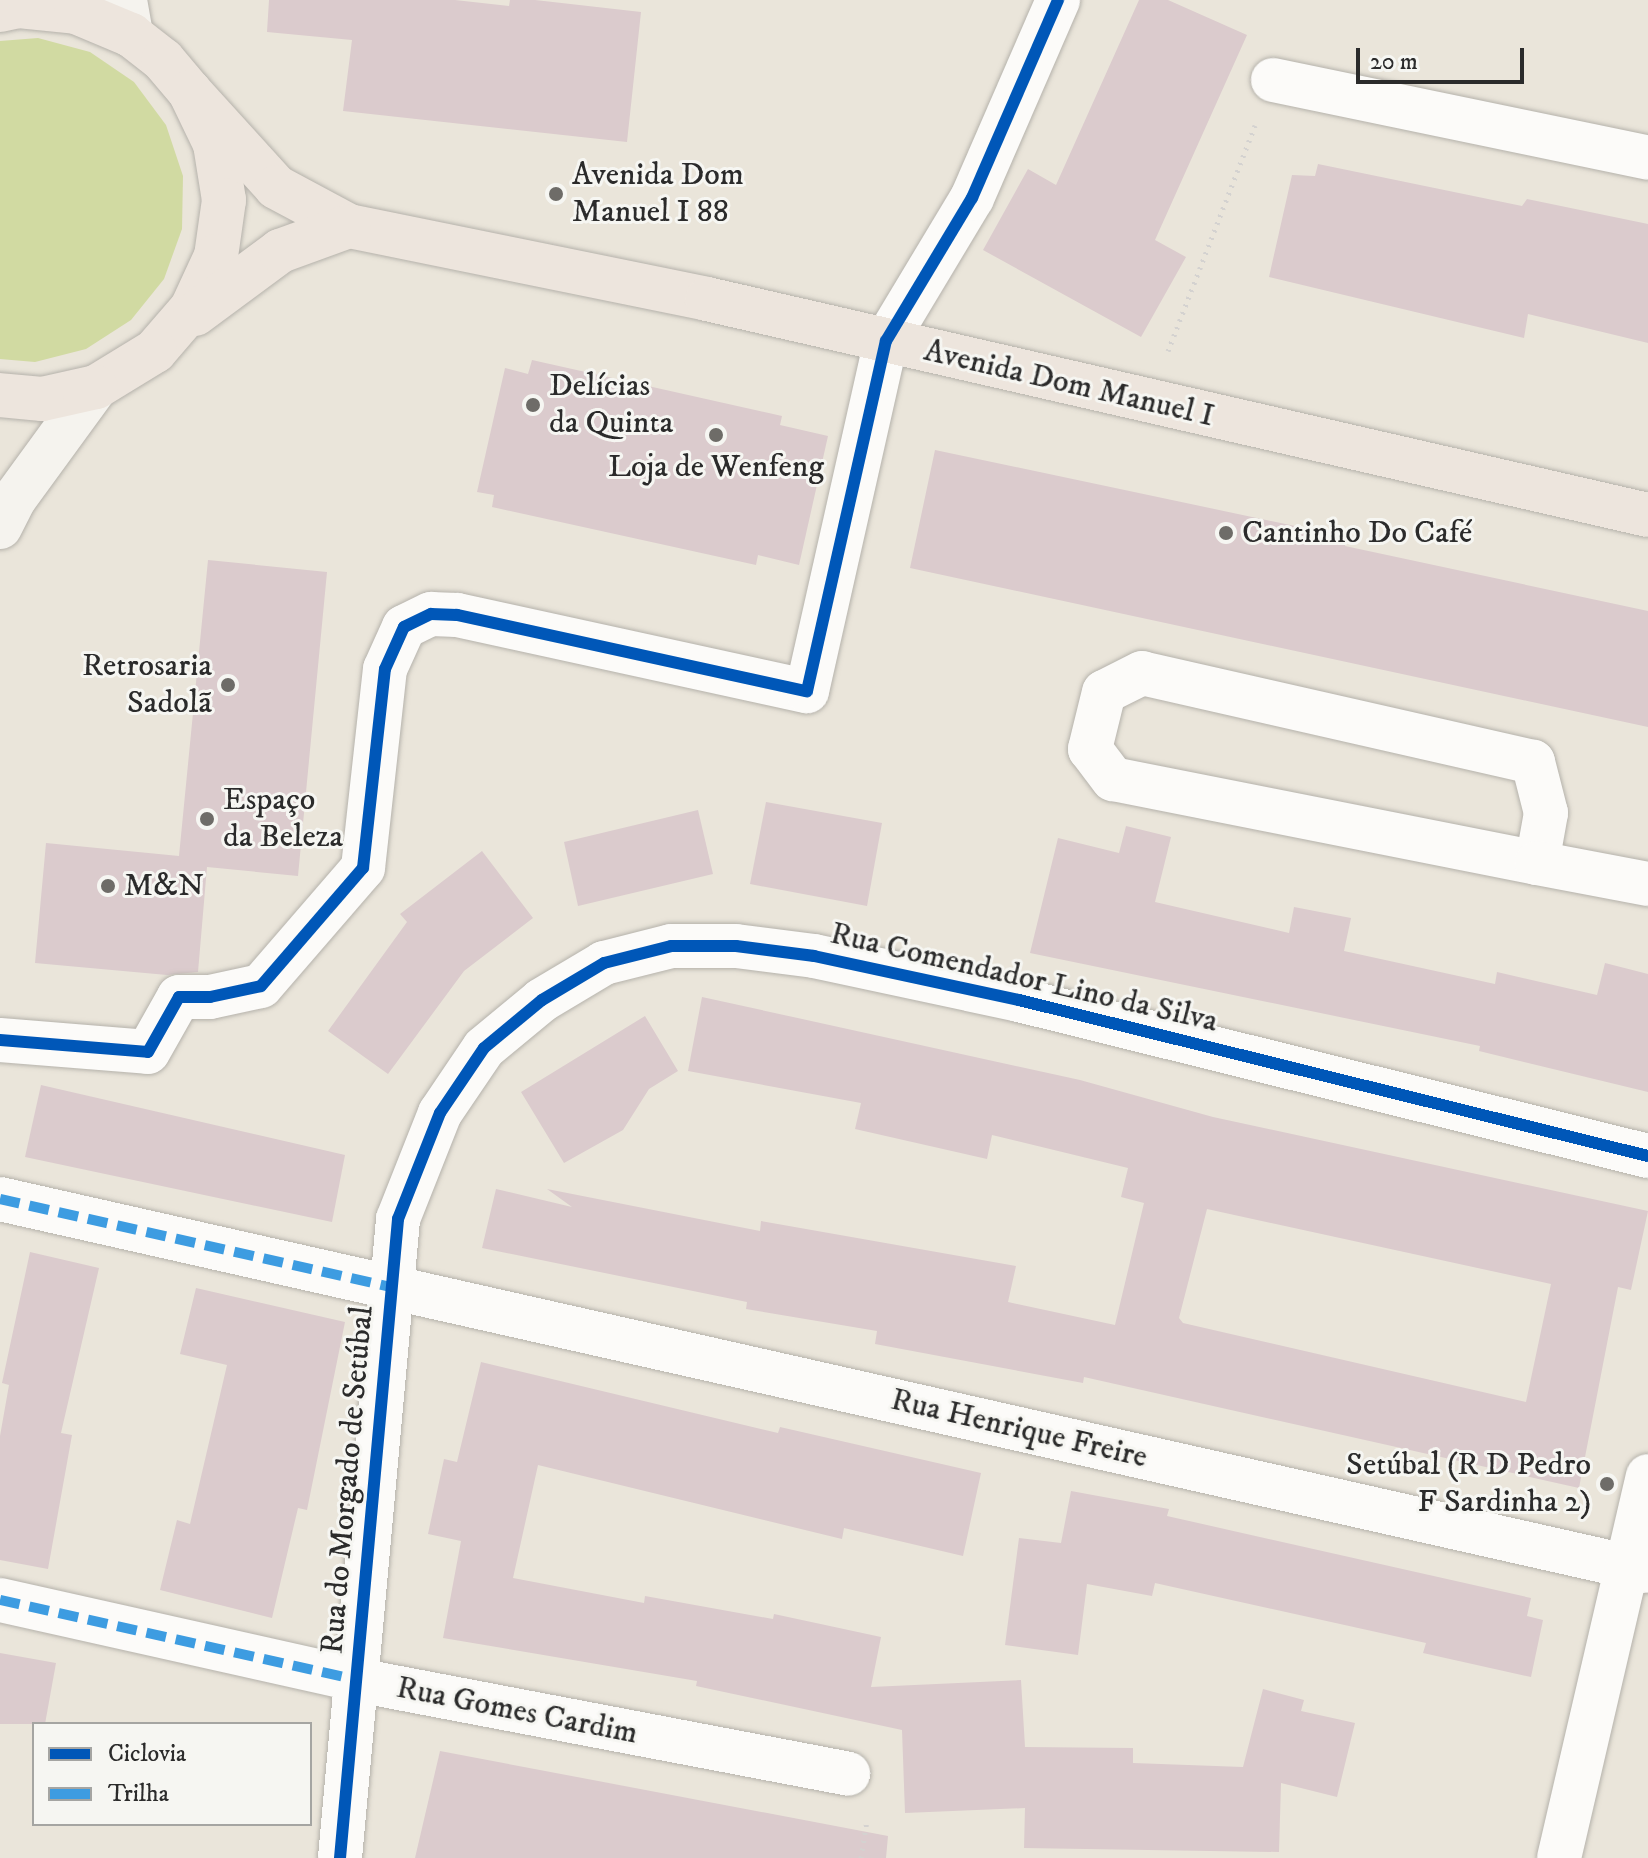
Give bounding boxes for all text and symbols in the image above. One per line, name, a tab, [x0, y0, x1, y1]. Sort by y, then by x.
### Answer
scale bar	[1360, 32, 1528, 82]
text: 20 m	[1370, 47, 1418, 77]
place label: Avenida Dom Manuel I 88	[572, 157, 744, 232]
marker: Avenida Dom Manuel I 88	[547, 185, 565, 203]
street label: Avenida Dom Manuel I	[920, 332, 1218, 436]
place label: Delícias da Quinta	[549, 368, 673, 443]
marker: Delícias da Quinta	[524, 396, 542, 414]
marker: Loja de Wenfeng	[707, 426, 725, 444]
place label: Loja de Wenfeng	[608, 448, 824, 486]
place label: Cantinho Do Café	[1242, 514, 1472, 552]
marker: Cantinho Do Café	[1217, 524, 1235, 542]
place label: Retrosaria Sadolã	[82, 648, 212, 723]
marker: Retrosaria Sadolã	[219, 676, 237, 694]
place label: Espaço da Beleza	[223, 782, 343, 857]
marker: Espaço da Beleza	[198, 810, 216, 828]
place label: M&N	[124, 867, 204, 905]
marker: M&N	[99, 877, 117, 895]
street label: Rua Comendador Lino da Silva	[827, 915, 1221, 1041]
street label: Rua do Morgado de Setúbal	[314, 1304, 382, 1656]
street label: Rua Henrique Freire	[887, 1381, 1151, 1477]
place label: Setúbal (R D Pedro F Sardinha 2)	[1346, 1447, 1591, 1522]
marker: Setúbal (R D Pedro F Sardinha 2)	[1598, 1475, 1616, 1493]
street label: Rua Gomes Cardim	[393, 1669, 641, 1753]
legend	[32, 1722, 312, 1826]
text: Ciclovia	[108, 1739, 186, 1769]
text: Trilha	[108, 1779, 169, 1809]

